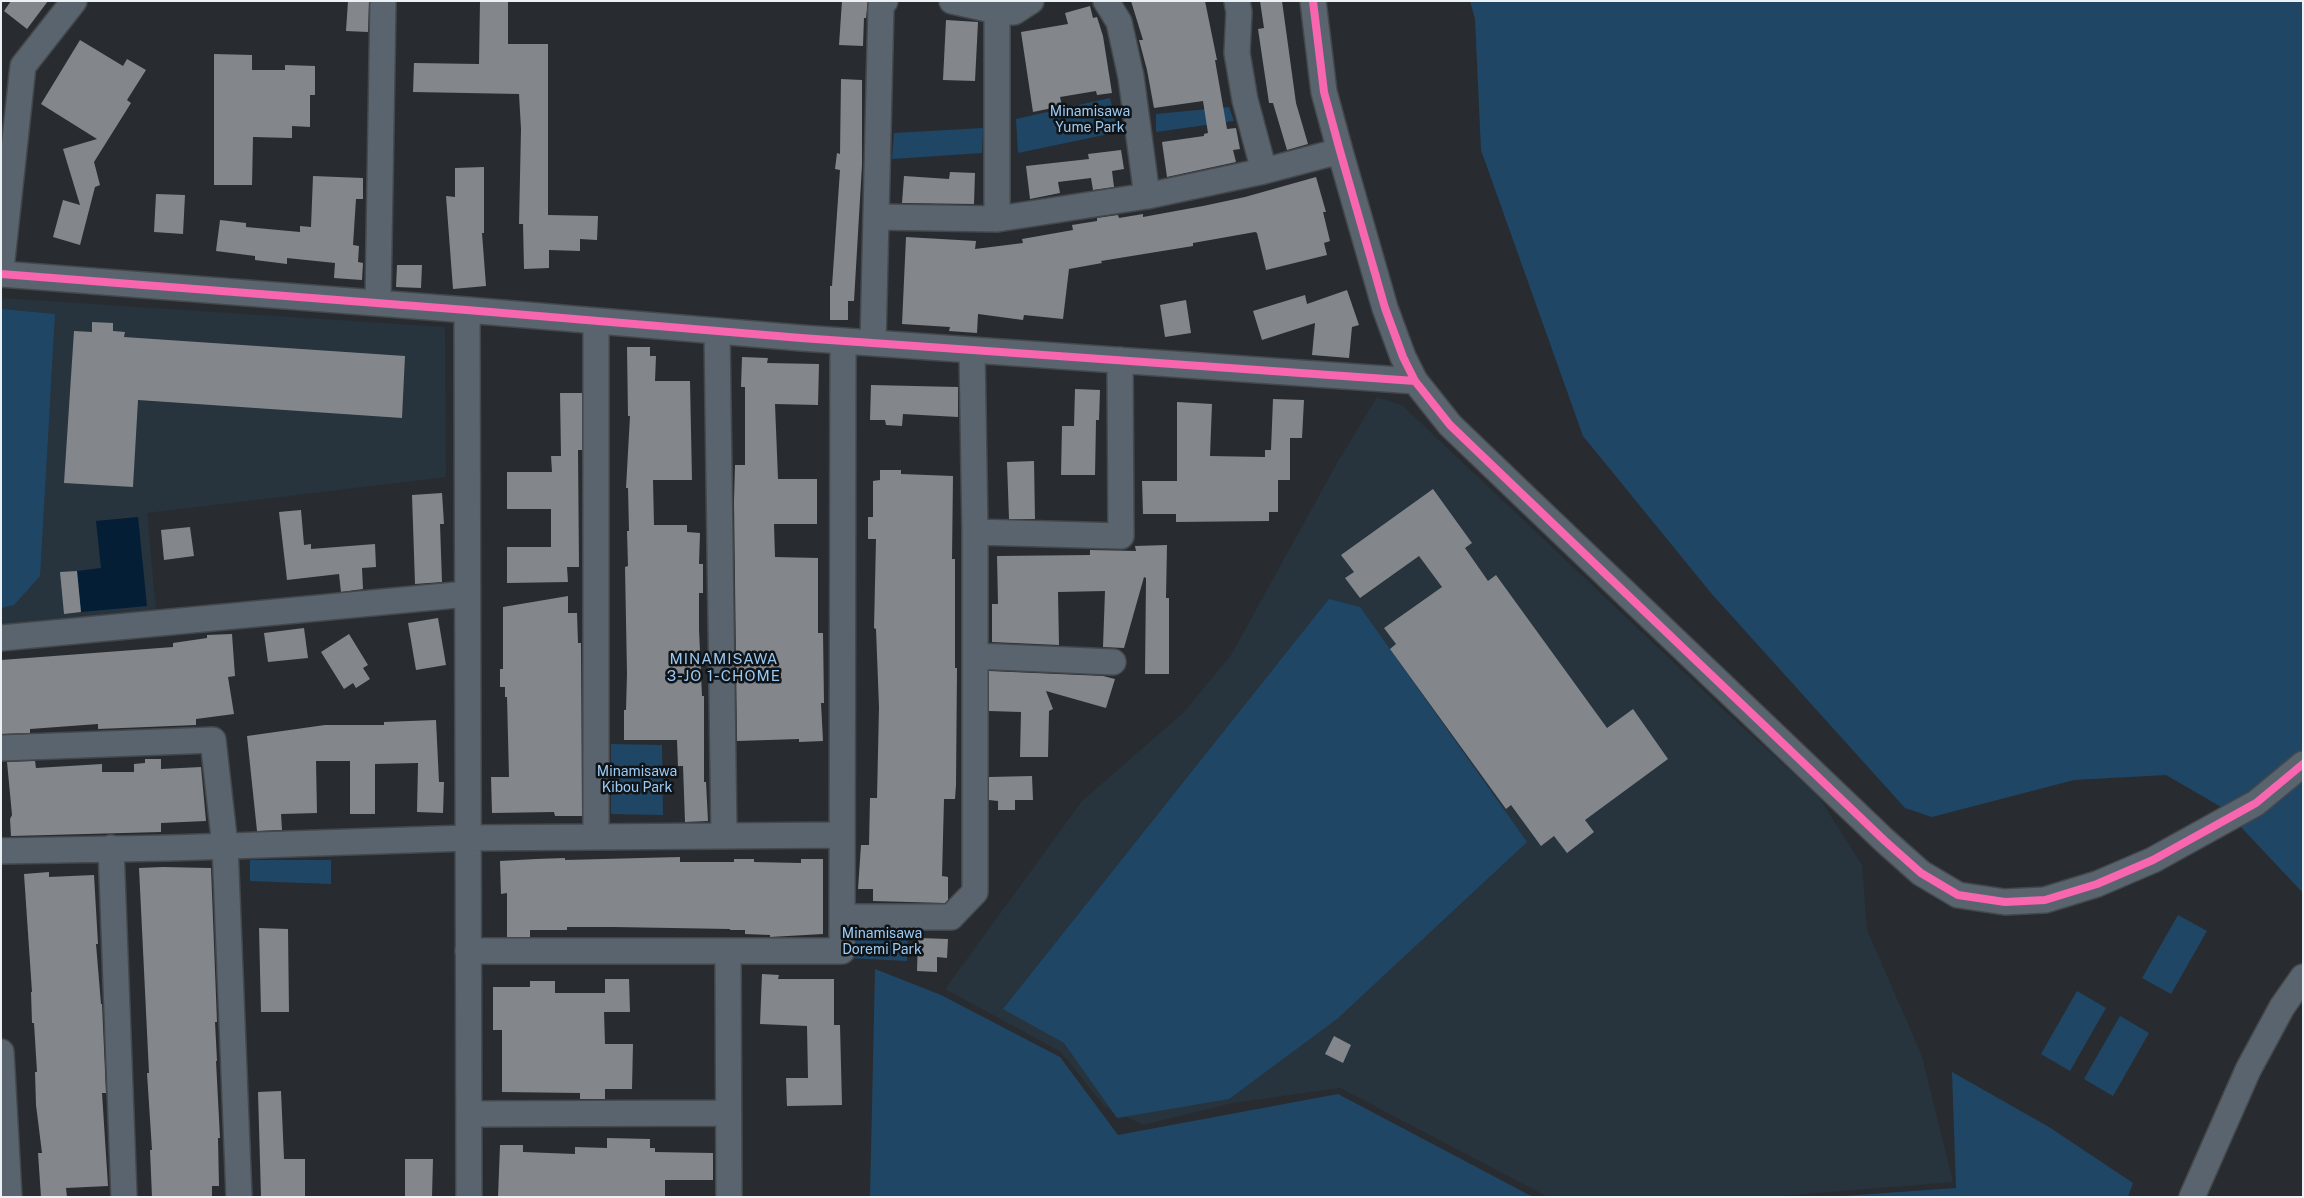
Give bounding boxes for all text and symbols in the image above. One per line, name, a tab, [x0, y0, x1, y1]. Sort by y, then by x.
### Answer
park label: Minamisawa Yume Park	[1050, 104, 1130, 136]
district label: MINAMISAWA 3-JO 1-CHOME	[665, 650, 783, 685]
park label: Minamisawa Kibou Park	[597, 764, 677, 796]
park label: Minamisawa Doremi Park	[842, 926, 922, 959]

